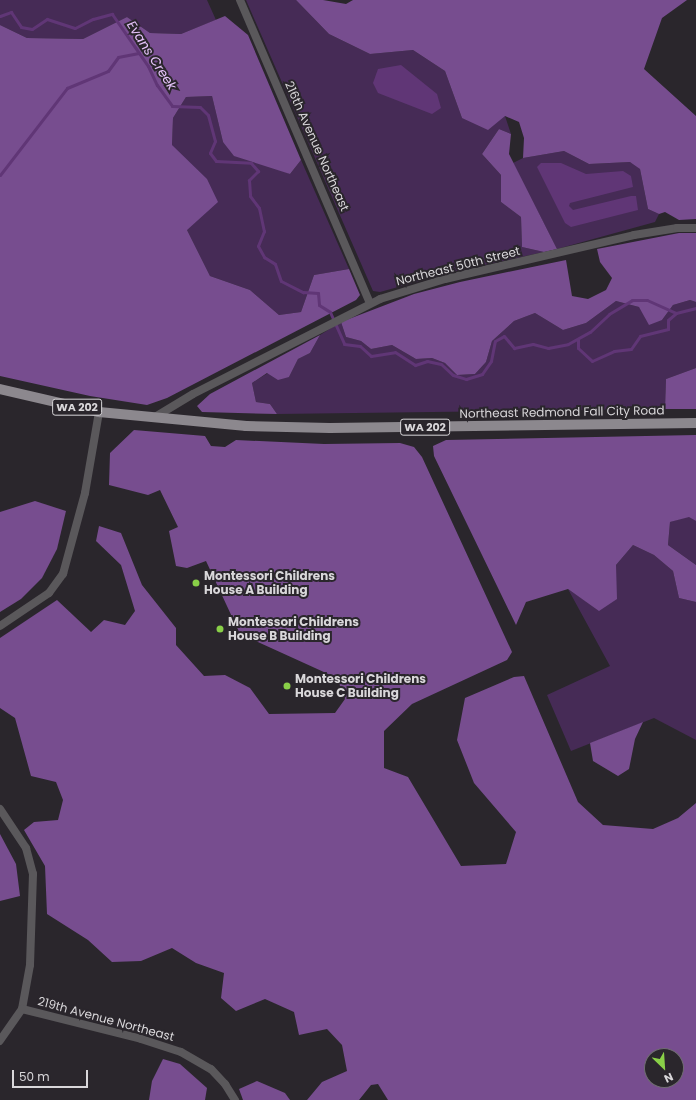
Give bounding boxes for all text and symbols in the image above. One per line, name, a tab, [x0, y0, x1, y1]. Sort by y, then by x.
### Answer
water label: Evans Creek	[123, 18, 179, 94]
street label: 216th Avenue Northeast	[282, 79, 352, 213]
street label: Northeast 50th Street	[394, 244, 522, 288]
road number: WA 202	[52, 398, 102, 416]
street label: Northeast Redmond Fall City Road	[459, 403, 665, 421]
road number: WA 202	[400, 418, 450, 436]
place label: Montessori Childrens House A Building	[204, 569, 335, 597]
marker: Montessori Childrens House A Building	[191, 578, 201, 588]
place label: Montessori Childrens House B Building	[228, 615, 359, 643]
marker: Montessori Childrens House B Building	[215, 624, 225, 634]
place label: Montessori Childrens House C Building	[295, 672, 426, 700]
marker: Montessori Childrens House C Building	[282, 681, 292, 691]
street label: 219th Avenue Northeast	[36, 994, 176, 1044]
north arrow	[644, 1048, 684, 1088]
scale bar	[14, 1062, 90, 1088]
text: 50 m	[19, 1068, 50, 1085]
text: N	[662, 1069, 676, 1087]

